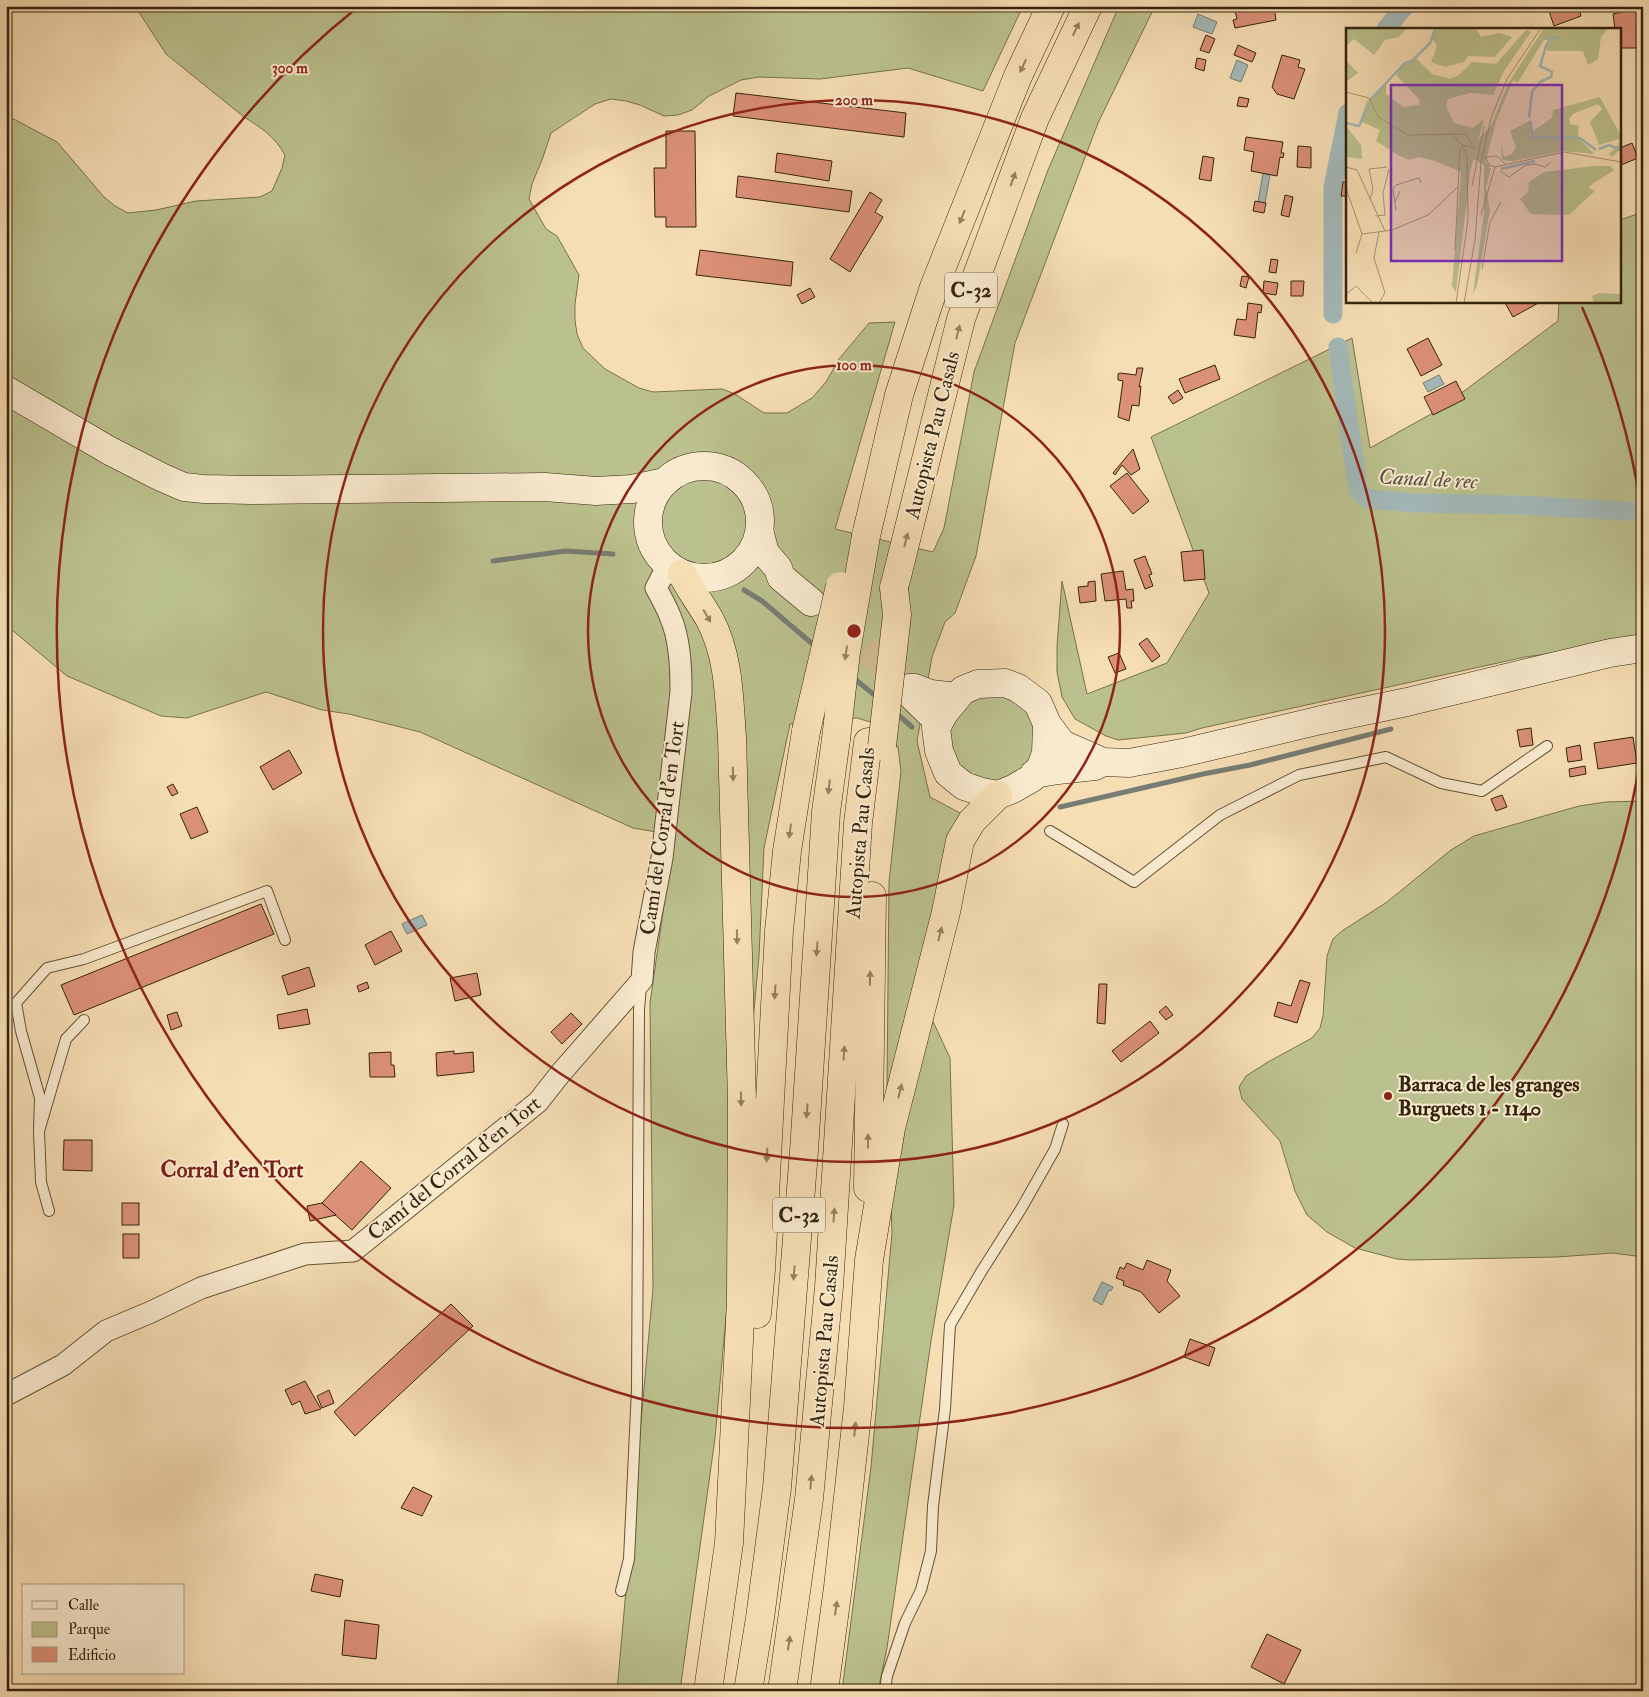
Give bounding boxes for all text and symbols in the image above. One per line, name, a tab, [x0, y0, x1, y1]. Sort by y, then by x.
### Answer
one-way arrow	[1072, 22, 1080, 36]
inset map	[1346, 28, 1622, 302]
text: 300 m	[272, 59, 308, 78]
one-way arrow	[1018, 59, 1026, 73]
text: 200 m	[835, 91, 873, 110]
one-way arrow	[1010, 171, 1017, 186]
one-way arrow	[958, 210, 966, 225]
road number: C-32	[945, 272, 997, 308]
one-way arrow	[954, 324, 962, 339]
street label: Autopista Pau Casals	[898, 348, 966, 523]
text: 100 m	[836, 356, 872, 375]
water label: Canal de rec	[1378, 462, 1479, 496]
one-way arrow	[902, 533, 910, 548]
one-way arrow	[702, 609, 711, 622]
centre of rings	[845, 622, 863, 640]
one-way arrow	[842, 645, 850, 661]
street label: Camí del Corral d'en Tort	[634, 719, 691, 937]
street label: Autopista Pau Casals	[839, 746, 881, 921]
one-way arrow	[729, 766, 737, 782]
one-way arrow	[825, 779, 833, 795]
one-way arrow	[786, 823, 794, 839]
one-way arrow	[936, 926, 944, 941]
one-way arrow	[734, 929, 742, 945]
one-way arrow	[813, 941, 821, 957]
one-way arrow	[866, 970, 874, 986]
one-way arrow	[770, 985, 778, 1001]
one-way arrow	[840, 1045, 848, 1061]
place label: Barraca de les granges Burguets 1 - 1140	[1398, 1071, 1579, 1122]
one-way arrow	[896, 1084, 904, 1099]
street label: Camí del Corral d'en Tort	[362, 1090, 547, 1247]
marker: Barraca de les granges Burguets 1 - 1140	[1382, 1090, 1394, 1102]
one-way arrow	[738, 1091, 746, 1107]
one-way arrow	[802, 1103, 810, 1119]
one-way arrow	[864, 1133, 872, 1149]
one-way arrow	[762, 1147, 770, 1163]
district label: Corral d'en Tort	[161, 1156, 304, 1184]
road number: C-32	[773, 1198, 825, 1232]
one-way arrow	[830, 1207, 838, 1223]
street label: Autopista Pau Casals	[803, 1254, 845, 1429]
one-way arrow	[790, 1265, 798, 1281]
one-way arrow	[851, 1421, 859, 1437]
one-way arrow	[807, 1473, 815, 1489]
legend	[22, 1584, 185, 1674]
text: Calle	[68, 1596, 99, 1615]
one-way arrow	[832, 1599, 840, 1615]
text: Parque	[68, 1620, 110, 1639]
one-way arrow	[785, 1634, 793, 1650]
text: Edificio	[68, 1646, 116, 1665]

